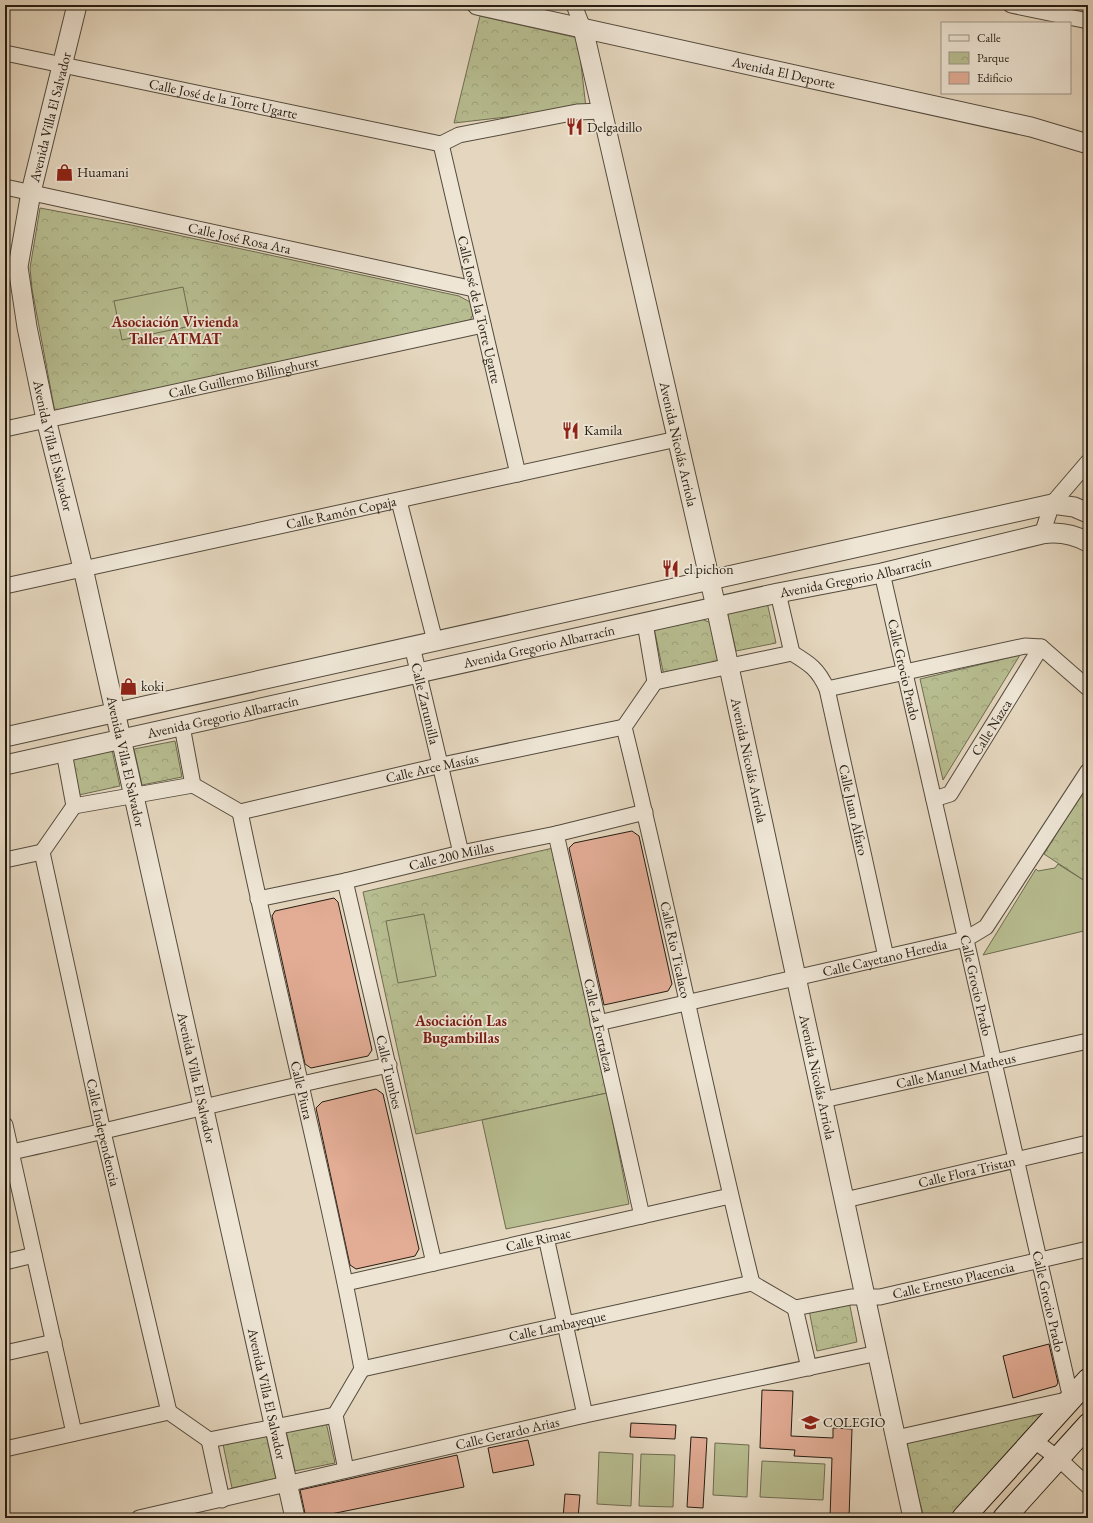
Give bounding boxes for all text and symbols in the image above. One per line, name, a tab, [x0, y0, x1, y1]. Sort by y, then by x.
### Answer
legend	[941, 22, 1071, 94]
text: Calle	[977, 30, 1001, 46]
street label: Avenida Villa El Salvador	[25, 50, 75, 185]
text: Parque	[977, 50, 1009, 66]
street label: Avenida El Deporte	[729, 52, 837, 93]
text: Edificio	[977, 70, 1013, 86]
street label: Calle José de la Torre Ugarte	[147, 74, 300, 123]
restaurant icon: Delgadillo	[564, 117, 584, 137]
place label: Delgadillo	[587, 118, 642, 136]
shop icon: Huamani	[54, 162, 74, 182]
place label: Huamani	[77, 163, 129, 181]
street label: Calle José Rosa Ara	[186, 218, 293, 258]
street label: Calle José de la Torre Ugarte	[454, 234, 506, 386]
district label: Asociación Vivienda Taller ATMAT	[111, 312, 239, 348]
street label: Calle Guillermo Billinghurst	[167, 352, 321, 402]
street label: Avenida Villa El Salvador	[29, 378, 78, 513]
street label: Avenida Nicolás Arriola	[655, 379, 702, 509]
restaurant icon: Kamila	[561, 420, 581, 440]
place label: Kamila	[584, 421, 623, 439]
street label: Calle Ramón Copaja	[284, 492, 398, 533]
street label: Avenida Gregorio Albarracín	[777, 552, 934, 602]
restaurant icon: el pichon	[661, 559, 681, 579]
place label: el pichon	[684, 560, 734, 578]
street label: Calle Grocio Prado	[884, 617, 924, 722]
street label: Avenida Gregorio Albarracín	[460, 620, 617, 672]
street label: Calle Zarumilla	[407, 661, 444, 746]
shop icon: koki	[118, 676, 138, 696]
place label: koki	[141, 677, 165, 695]
street label: Avenida Gregorio Albarracín	[144, 691, 301, 742]
street label: Avenida Villa El Salvador	[103, 693, 150, 829]
street label: Avenida Nicolás Arriola	[727, 695, 772, 825]
street label: Calle Nazca	[967, 695, 1016, 759]
street label: Calle Arce Masías	[384, 749, 480, 787]
street label: Calle Juan Alfaro	[835, 762, 872, 857]
street label: Calle 200 Millas	[407, 838, 496, 874]
street label: Calle Rio Ticalaco	[656, 899, 695, 1000]
street label: Calle Grocio Prado	[956, 933, 997, 1038]
street label: Calle Cayetano Heredia	[821, 935, 949, 981]
street label: Calle La Fortaleza	[580, 977, 618, 1074]
street label: Avenida Villa El Salvador	[173, 1009, 220, 1145]
district label: Asociación Las Bugambillas	[414, 1011, 507, 1047]
street label: Avenida Nicolás Arriola	[795, 1012, 840, 1142]
street label: Calle Tumbes	[372, 1033, 407, 1111]
street label: Calle Manuel Matheus	[894, 1048, 1018, 1092]
street label: Calle Piura	[287, 1059, 318, 1121]
street label: Calle Independencia	[83, 1077, 125, 1188]
street label: Calle Flora Tristan	[916, 1151, 1018, 1192]
street label: Calle Rimac	[504, 1223, 573, 1256]
street label: Calle Grocio Prado	[1028, 1249, 1069, 1354]
street label: Calle Ernesto Placencia	[891, 1257, 1016, 1303]
street label: Calle Lambayeque	[507, 1306, 608, 1345]
street label: Avenida Villa El Salvador	[244, 1326, 291, 1461]
street label: Calle Gerardo Arias	[454, 1412, 561, 1454]
school or university icon: COLEGIO	[800, 1412, 820, 1432]
place label: COLEGIO	[823, 1413, 886, 1431]

